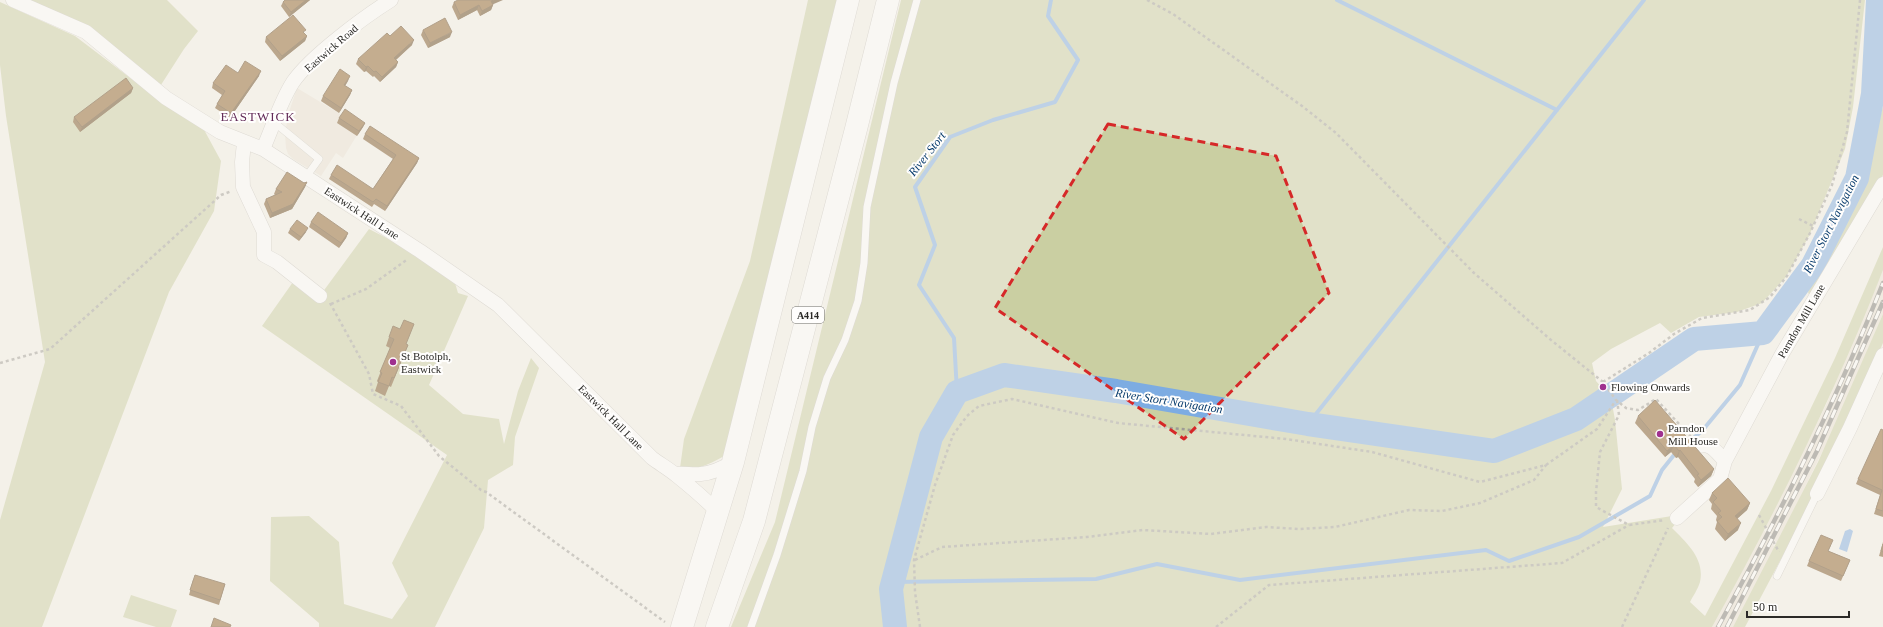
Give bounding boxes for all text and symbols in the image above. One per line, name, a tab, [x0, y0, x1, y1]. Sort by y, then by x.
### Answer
street label: Eastwick Road	[302, 21, 360, 74]
district label: EASTWICK	[220, 109, 296, 124]
water label: River Stort	[905, 129, 949, 180]
water label: River Stort Navigation	[1800, 172, 1862, 276]
street label: Eastwick Hall Lane	[322, 184, 402, 242]
street label: Parndon Mill Lane	[1775, 282, 1827, 360]
road number: A414	[792, 307, 824, 323]
place label: St Botolph, Eastwick	[401, 350, 451, 375]
marker: St Botolph, Eastwick	[388, 357, 398, 367]
place label: Flowing Onwards	[1611, 381, 1690, 393]
street label: Eastwick Hall Lane	[576, 382, 646, 452]
marker: Flowing Onwards	[1598, 382, 1608, 392]
water label: River Stort Navigation	[1113, 385, 1224, 416]
place label: Parndon Mill House	[1668, 422, 1718, 447]
marker: Parndon Mill House	[1655, 429, 1665, 439]
scale bar	[1747, 593, 1849, 619]
text: 50 m	[1753, 600, 1778, 614]

